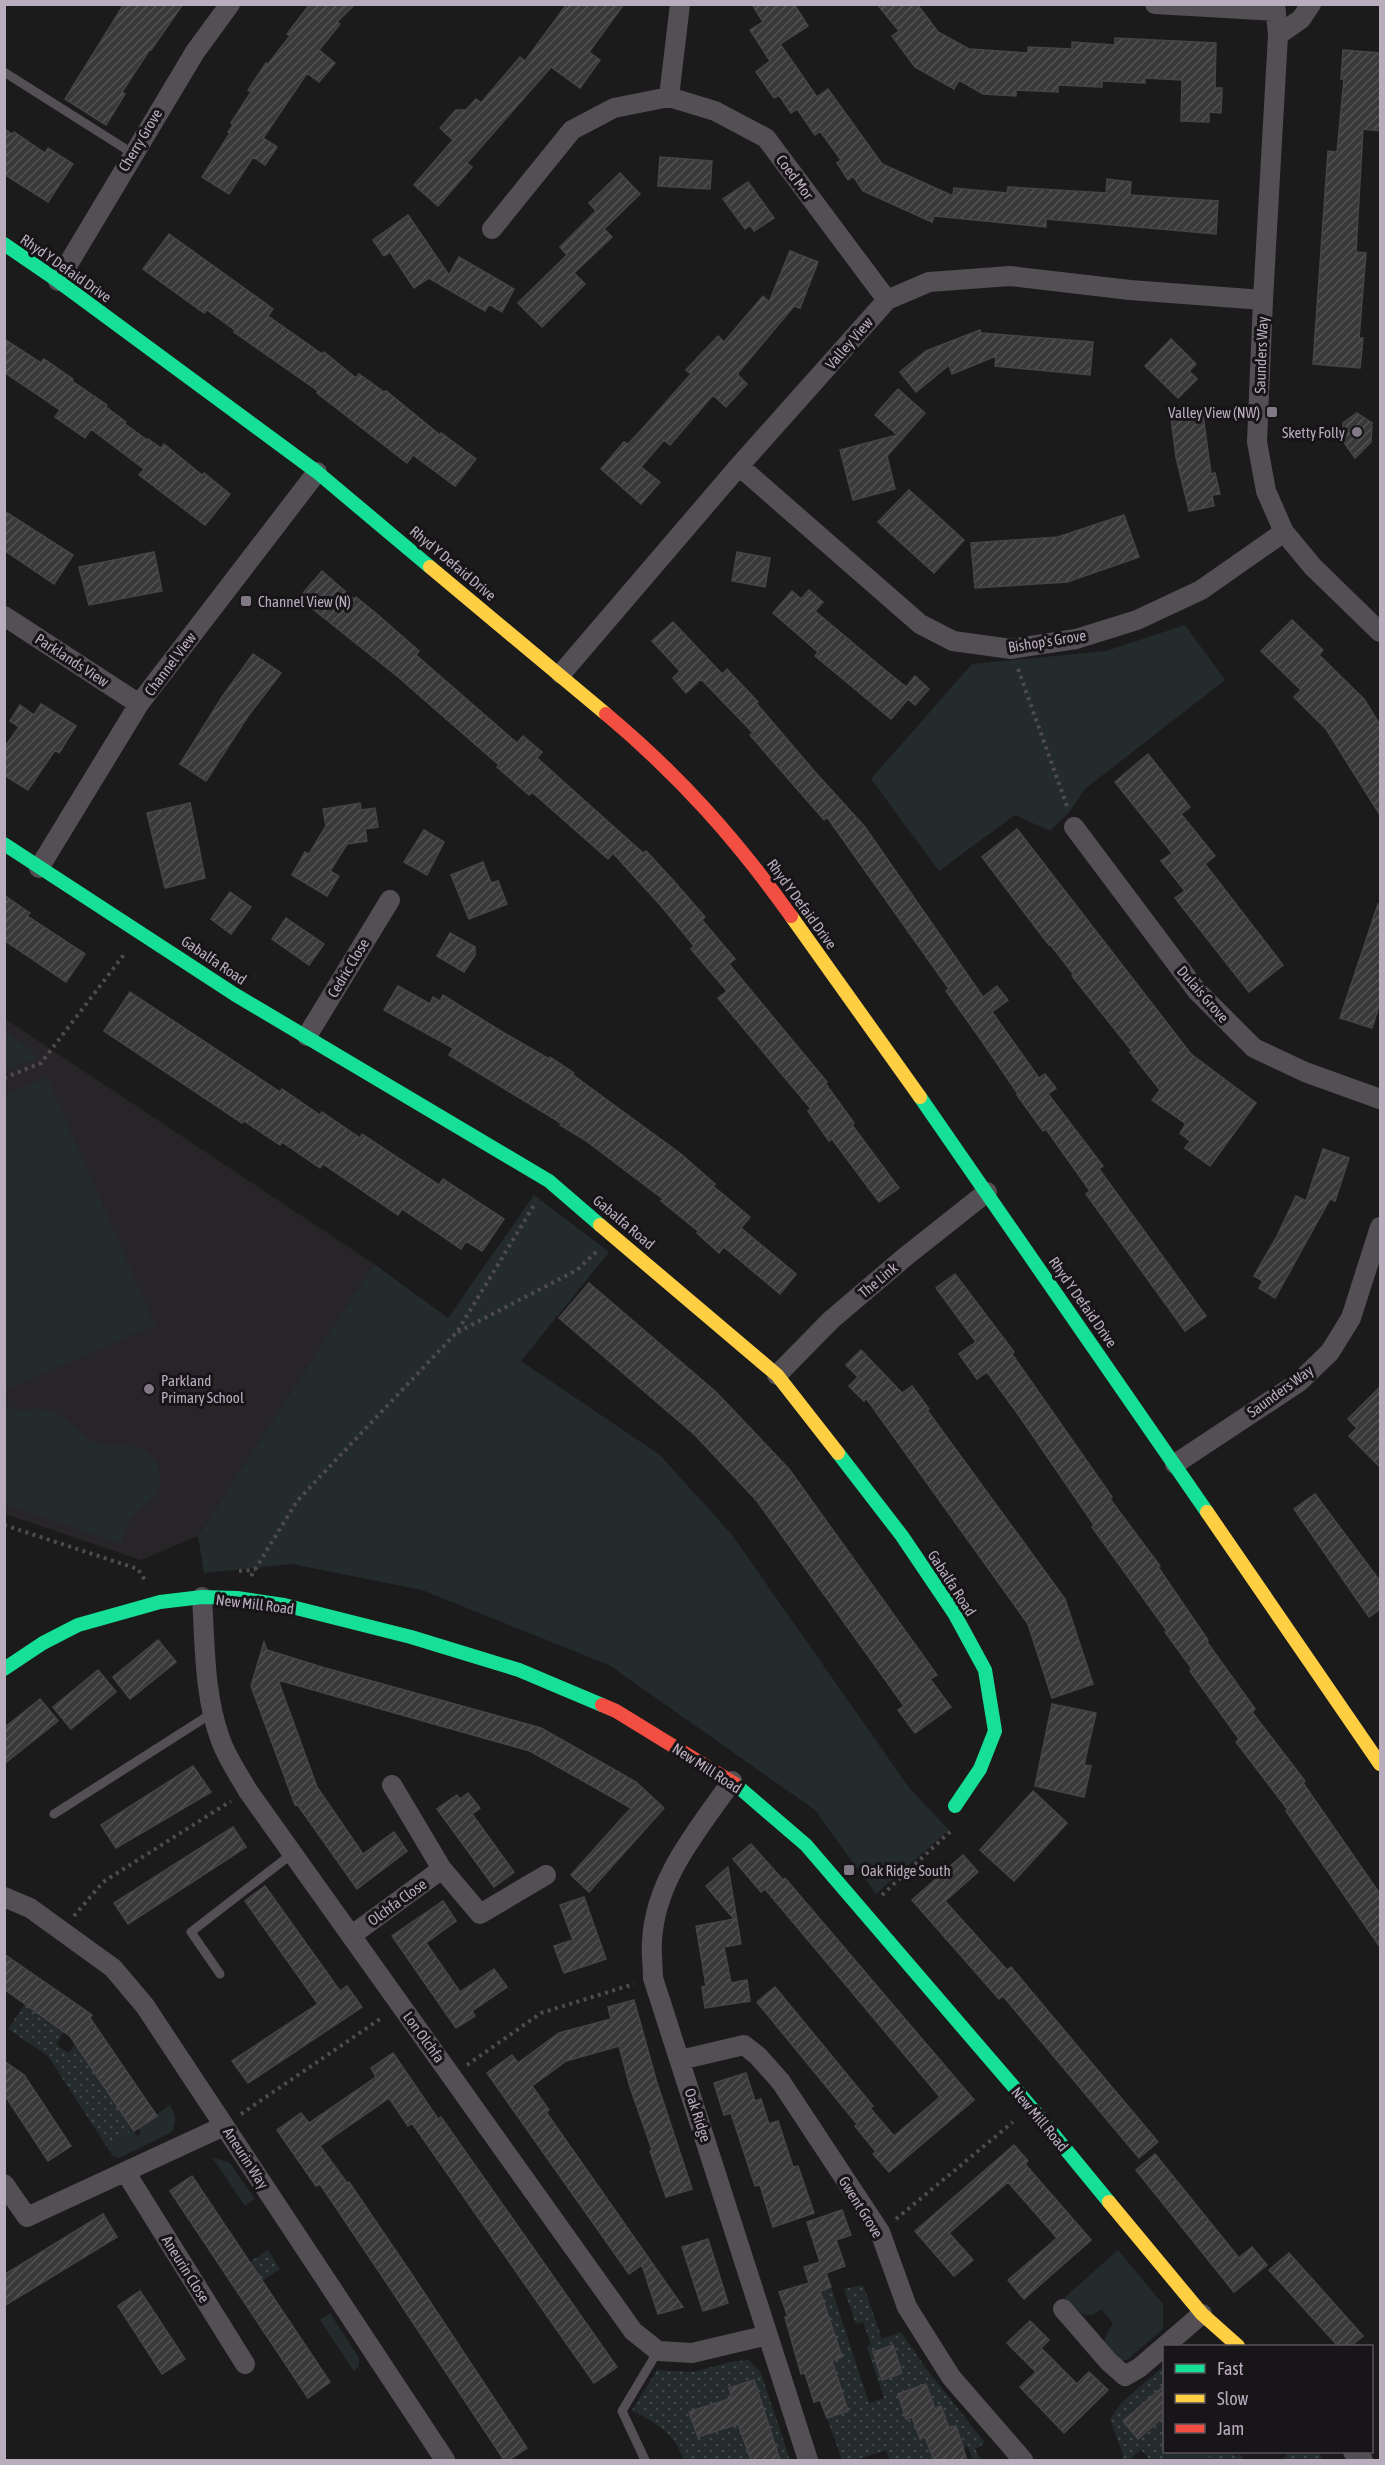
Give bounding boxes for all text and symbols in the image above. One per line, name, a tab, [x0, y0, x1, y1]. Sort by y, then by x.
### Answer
street label: Cherry Grove	[115, 105, 165, 174]
street label: Coed Mor	[773, 151, 818, 203]
street label: Rhyd Y Defaid Drive	[17, 230, 115, 306]
street label: Valley View	[822, 314, 876, 372]
street label: Saunders Way	[1251, 316, 1271, 394]
place label: Valley View (NW)	[1168, 404, 1260, 421]
marker: Valley View (NW)	[1265, 405, 1279, 419]
place label: Sketty Folly	[1282, 424, 1345, 441]
marker: Sketty Folly	[1350, 425, 1364, 439]
street label: Rhyd Y Defaid Drive	[407, 522, 499, 604]
place label: Channel View (N)	[258, 593, 351, 610]
marker: Channel View (N)	[239, 594, 253, 608]
street label: Bishop's Grove	[1007, 626, 1087, 656]
street label: Channel View	[141, 629, 199, 699]
street label: Parklands View	[32, 630, 112, 690]
street label: Rhyd Y Defaid Drive	[764, 856, 840, 952]
street label: Gabalfa Road	[178, 932, 250, 988]
street label: Cedric Close	[324, 935, 372, 1001]
street label: Dulais Grove	[1174, 962, 1232, 1026]
street label: Gabalfa Road	[590, 1191, 658, 1253]
street label: Rhyd Y Defaid Drive	[1045, 1253, 1121, 1351]
street label: The Link	[855, 1259, 901, 1301]
street label: Saunders Way	[1244, 1361, 1316, 1421]
place label: Parkland Primary School	[161, 1372, 244, 1406]
marker: Parkland Primary School	[142, 1382, 156, 1396]
street label: Gabalfa Road	[925, 1547, 979, 1619]
street label: New Mill Road	[215, 1591, 295, 1617]
street label: New Mill Road	[669, 1739, 745, 1797]
place label: Oak Ridge South	[861, 1862, 951, 1879]
marker: Oak Ridge South	[842, 1863, 856, 1877]
street label: Olchfa Close	[364, 1875, 430, 1929]
street label: Lon Olchfa	[400, 2008, 448, 2066]
street label: New Mill Road	[1008, 2083, 1072, 2155]
street label: Oak Ridge	[681, 2086, 715, 2144]
street label: Aneurin Way	[220, 2124, 272, 2192]
street label: Gwent Grove	[835, 2173, 887, 2241]
street label: Aneurin Close	[159, 2232, 213, 2306]
legend	[1163, 2345, 1373, 2453]
text: Fast	[1217, 2358, 1244, 2379]
text: Slow	[1217, 2388, 1248, 2409]
text: Jam	[1217, 2418, 1244, 2439]

